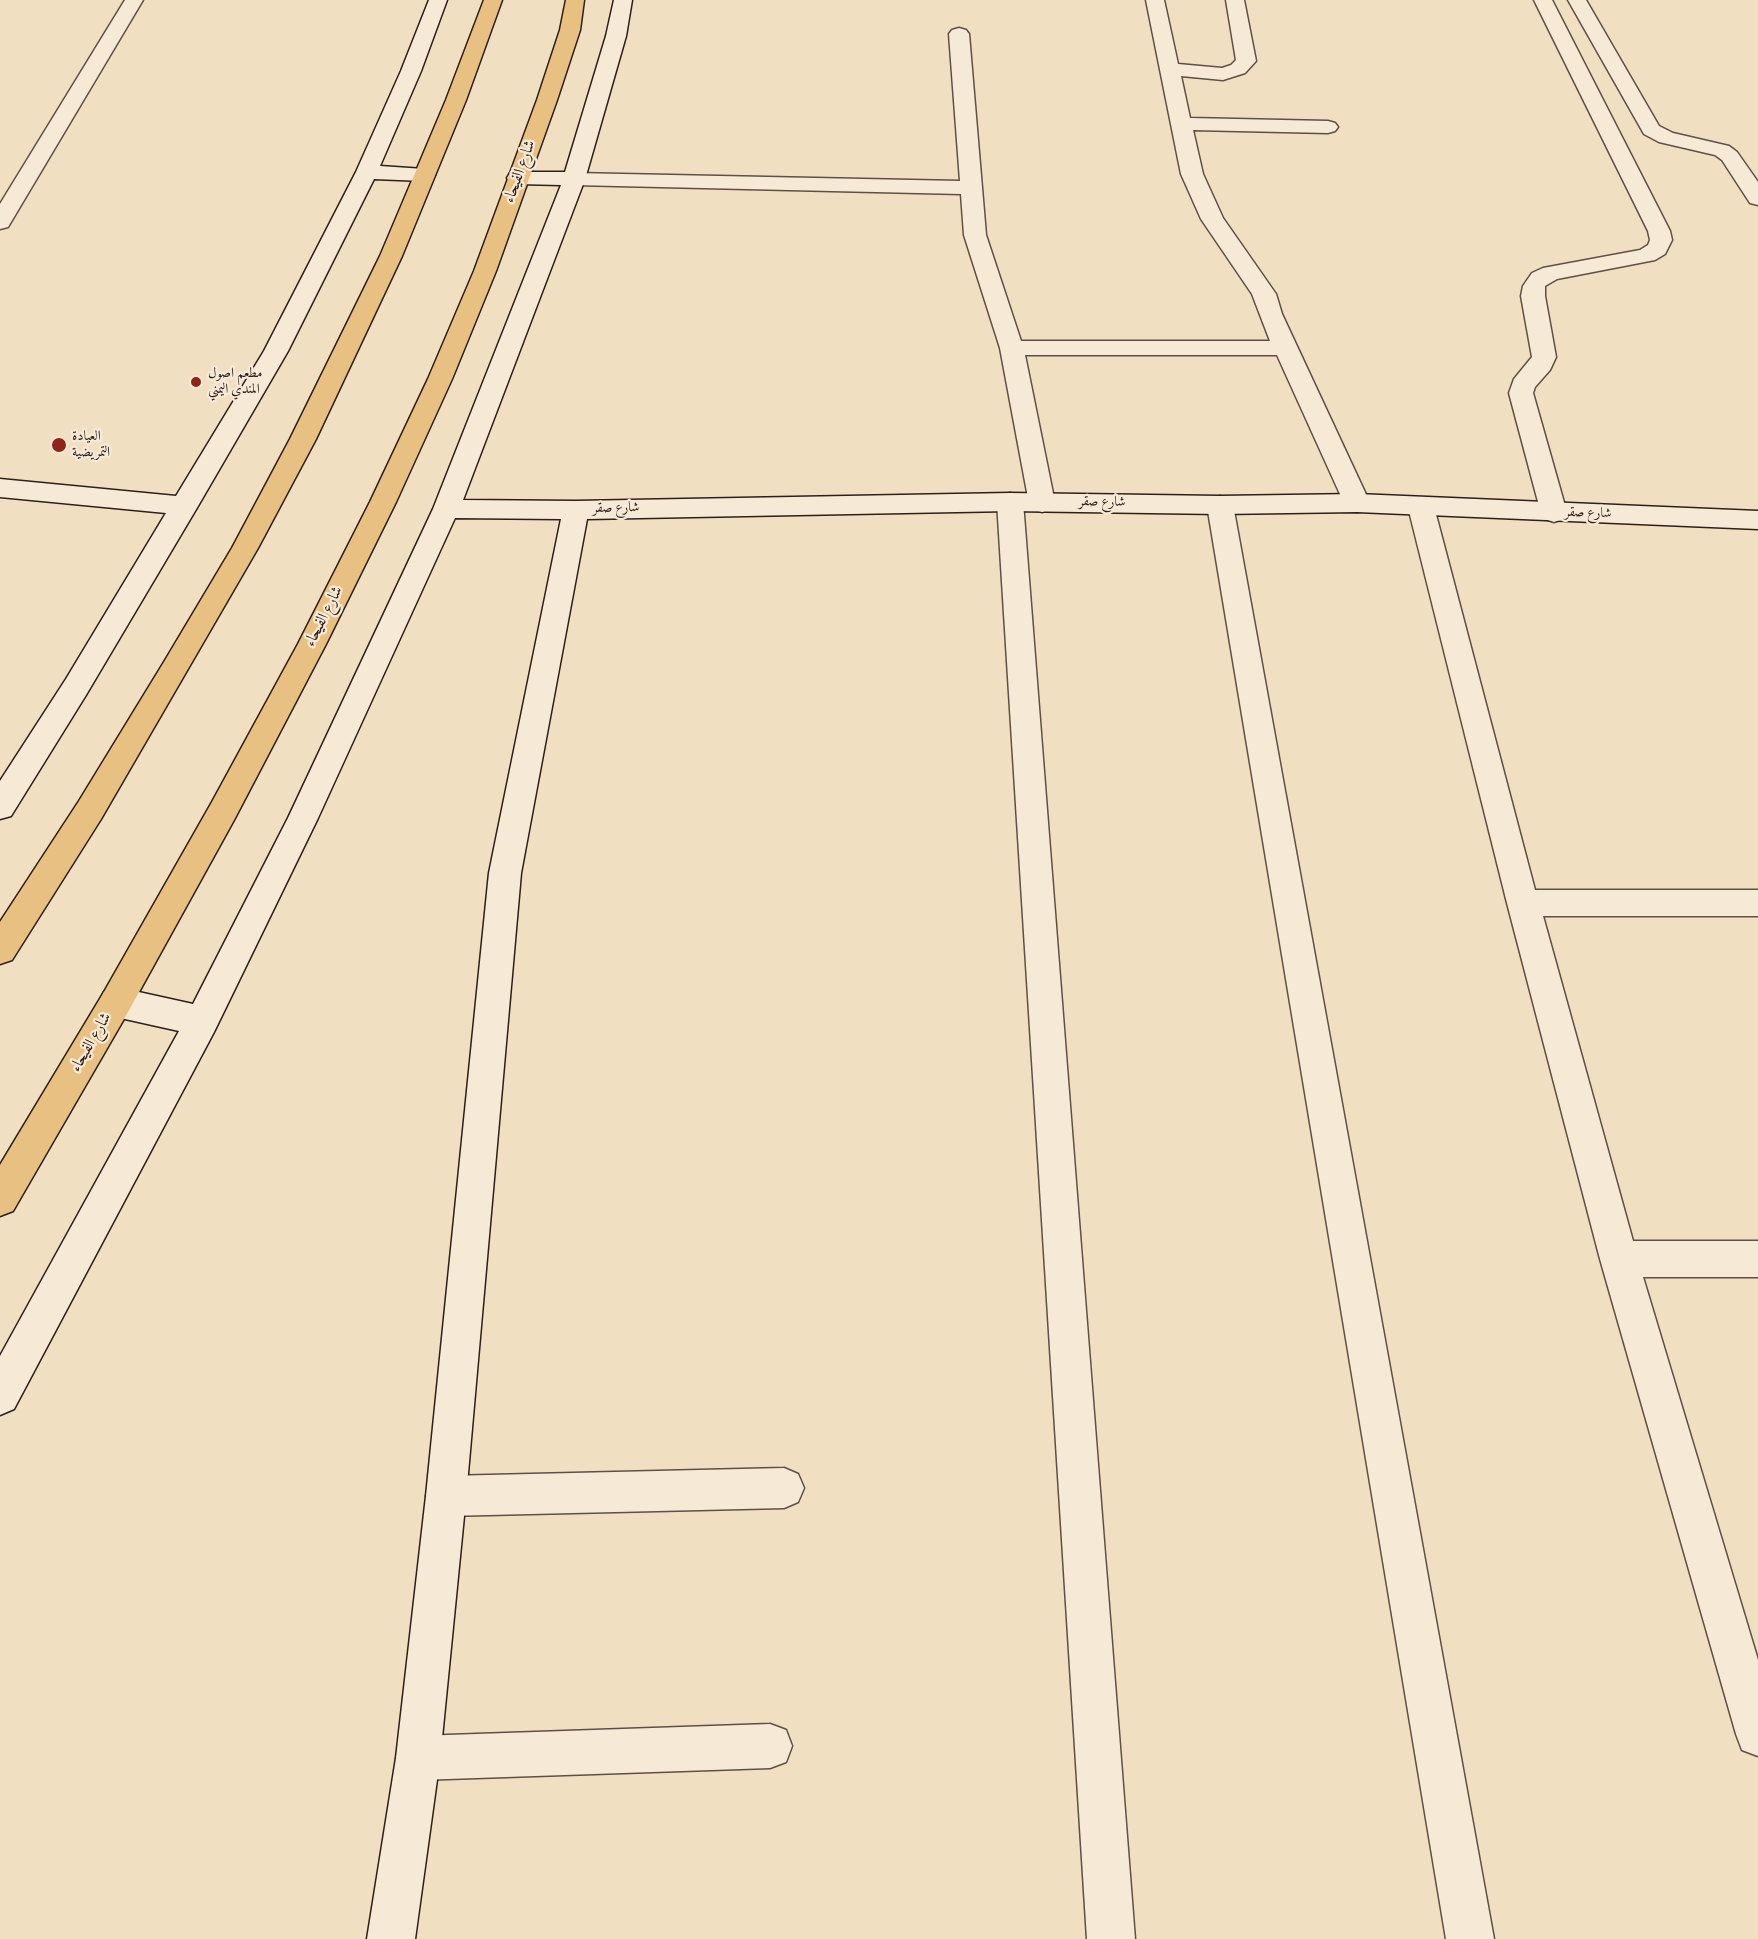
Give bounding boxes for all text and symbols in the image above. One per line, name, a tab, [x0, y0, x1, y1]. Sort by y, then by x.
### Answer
street label: شارع الفيحاء	[501, 138, 541, 206]
place label: مطعم اصول المندي اليمني	[208, 366, 262, 398]
marker: مطعم اصول المندي اليمني	[189, 375, 203, 389]
place label: العيادة التمريضية	[72, 429, 110, 461]
marker: العيادة التمريضية	[50, 436, 68, 454]
street label: شارع صقر	[1078, 494, 1126, 512]
street label: شارع صقر	[592, 500, 640, 518]
street label: شارع صقر	[1564, 505, 1612, 523]
street label: شارع الفيحاء	[302, 583, 348, 651]
street label: شارع الفيحاء	[67, 1010, 117, 1076]

